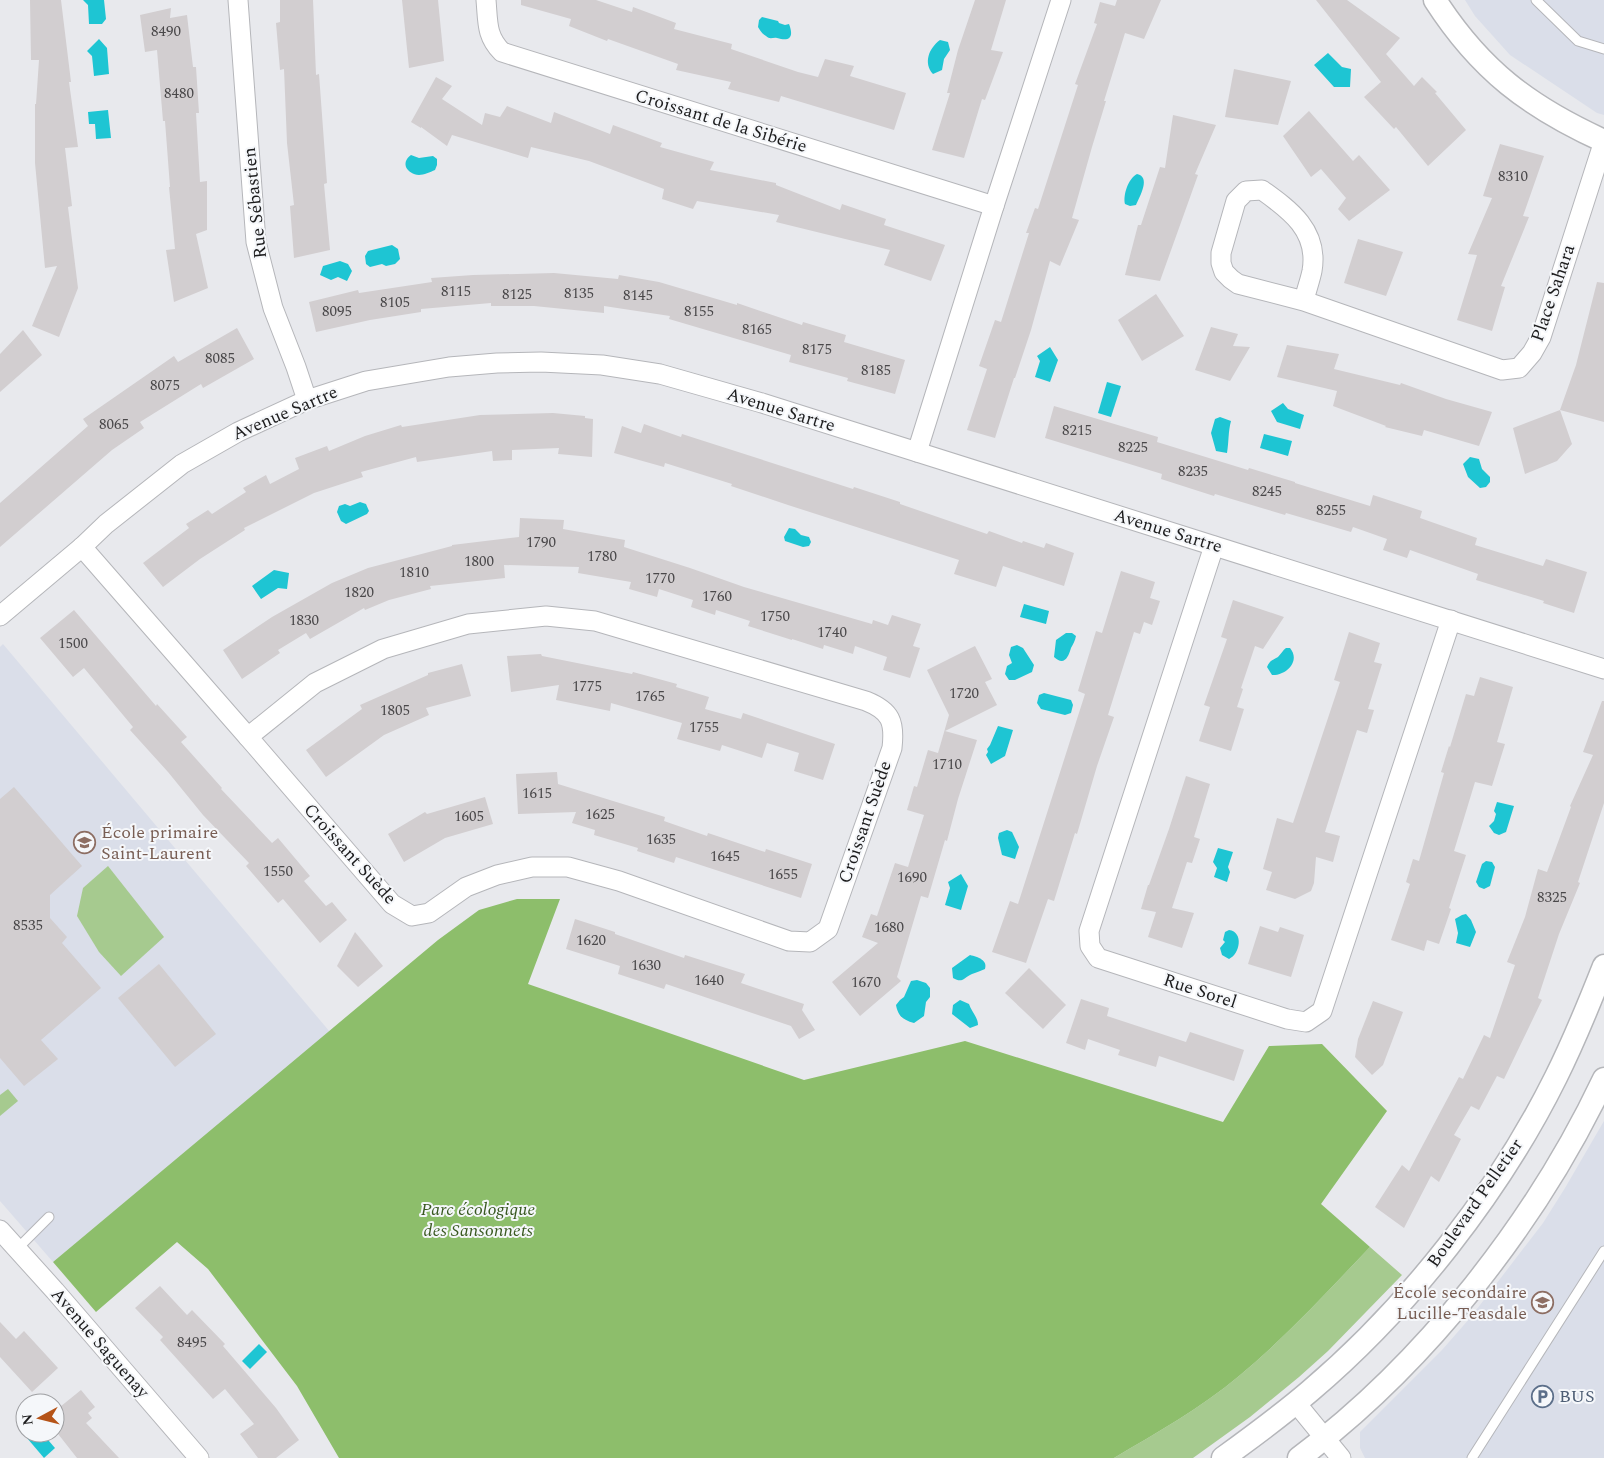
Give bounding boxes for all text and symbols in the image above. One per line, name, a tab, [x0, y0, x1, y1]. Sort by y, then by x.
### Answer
house number: 8490	[151, 20, 181, 43]
house number: 8480	[164, 82, 194, 105]
street label: Croissant de la Sibérie	[632, 82, 810, 160]
street label: Rue Sébastien	[236, 146, 274, 260]
house number: 8310	[1498, 165, 1528, 188]
street label: Place Sahara	[1524, 241, 1582, 345]
house number: 8115	[441, 280, 471, 303]
house number: 8135	[564, 282, 594, 305]
house number: 8125	[502, 283, 532, 306]
house number: 8145	[623, 284, 653, 307]
house number: 8105	[380, 291, 410, 314]
house number: 8095	[322, 300, 352, 323]
house number: 8155	[684, 300, 714, 323]
house number: 8165	[742, 318, 772, 341]
house number: 8175	[802, 338, 832, 361]
house number: 8085	[205, 347, 235, 370]
house number: 8185	[861, 359, 891, 382]
house number: 8075	[150, 374, 180, 397]
street label: Avenue Sartre	[228, 379, 342, 447]
street label: Avenue Sartre	[723, 381, 839, 439]
house number: 8065	[99, 413, 129, 436]
house number: 8215	[1062, 419, 1092, 442]
house number: 8225	[1118, 436, 1148, 459]
house number: 8235	[1178, 460, 1208, 483]
house number: 8245	[1252, 480, 1282, 503]
house number: 8255	[1316, 499, 1346, 522]
street label: Avenue Sartre	[1110, 502, 1226, 560]
house number: 1790	[526, 531, 556, 554]
house number: 1780	[587, 545, 617, 568]
house number: 1800	[464, 550, 494, 573]
house number: 1810	[399, 561, 429, 584]
house number: 1770	[645, 567, 675, 590]
house number: 1820	[344, 581, 374, 604]
house number: 1760	[702, 585, 732, 608]
house number: 1750	[760, 605, 790, 628]
house number: 1830	[289, 609, 319, 632]
house number: 1740	[817, 621, 847, 644]
house number: 1500	[58, 632, 88, 655]
house number: 1775	[572, 675, 602, 698]
house number: 1720	[949, 682, 979, 705]
house number: 1765	[635, 685, 665, 708]
house number: 1805	[380, 699, 410, 722]
house number: 1755	[689, 716, 719, 739]
house number: 1710	[932, 753, 962, 776]
street label: Croissant Suède	[831, 757, 899, 887]
house number: 1615	[522, 782, 552, 805]
street label: Croissant Suède	[297, 797, 403, 911]
house number: 1625	[585, 803, 615, 826]
house number: 1605	[454, 805, 484, 828]
place label: École primaire Saint-Laurent	[101, 819, 218, 867]
house number: 1635	[646, 828, 676, 851]
school or university icon: École primaire Saint-Laurent	[73, 830, 97, 854]
house number: 1645	[710, 845, 740, 868]
house number: 1550	[263, 860, 293, 883]
house number: 1655	[768, 863, 798, 886]
house number: 1690	[897, 866, 927, 889]
house number: 8325	[1537, 886, 1567, 909]
house number: 8535	[13, 914, 43, 937]
house number: 1680	[874, 916, 904, 939]
house number: 1620	[576, 929, 606, 952]
house number: 1630	[631, 954, 661, 977]
street label: Rue Sorel	[1160, 966, 1240, 1016]
house number: 1640	[694, 969, 724, 992]
house number: 1670	[851, 971, 881, 994]
street label: Boulevard Pelletier	[1420, 1133, 1530, 1273]
park label: Parc écologique des Sansonnets	[421, 1196, 535, 1244]
place label: École secondaire Lucille-Teasdale	[1393, 1279, 1527, 1327]
street label: Avenue Saguenay	[44, 1282, 157, 1405]
school or university icon: École secondaire Lucille-Teasdale	[1531, 1290, 1555, 1314]
house number: 8495	[177, 1331, 207, 1354]
place label: BUS	[1559, 1383, 1595, 1410]
parking icon: BUS	[1531, 1384, 1555, 1408]
north arrow	[15, 1393, 65, 1443]
text: N	[16, 1413, 39, 1426]

